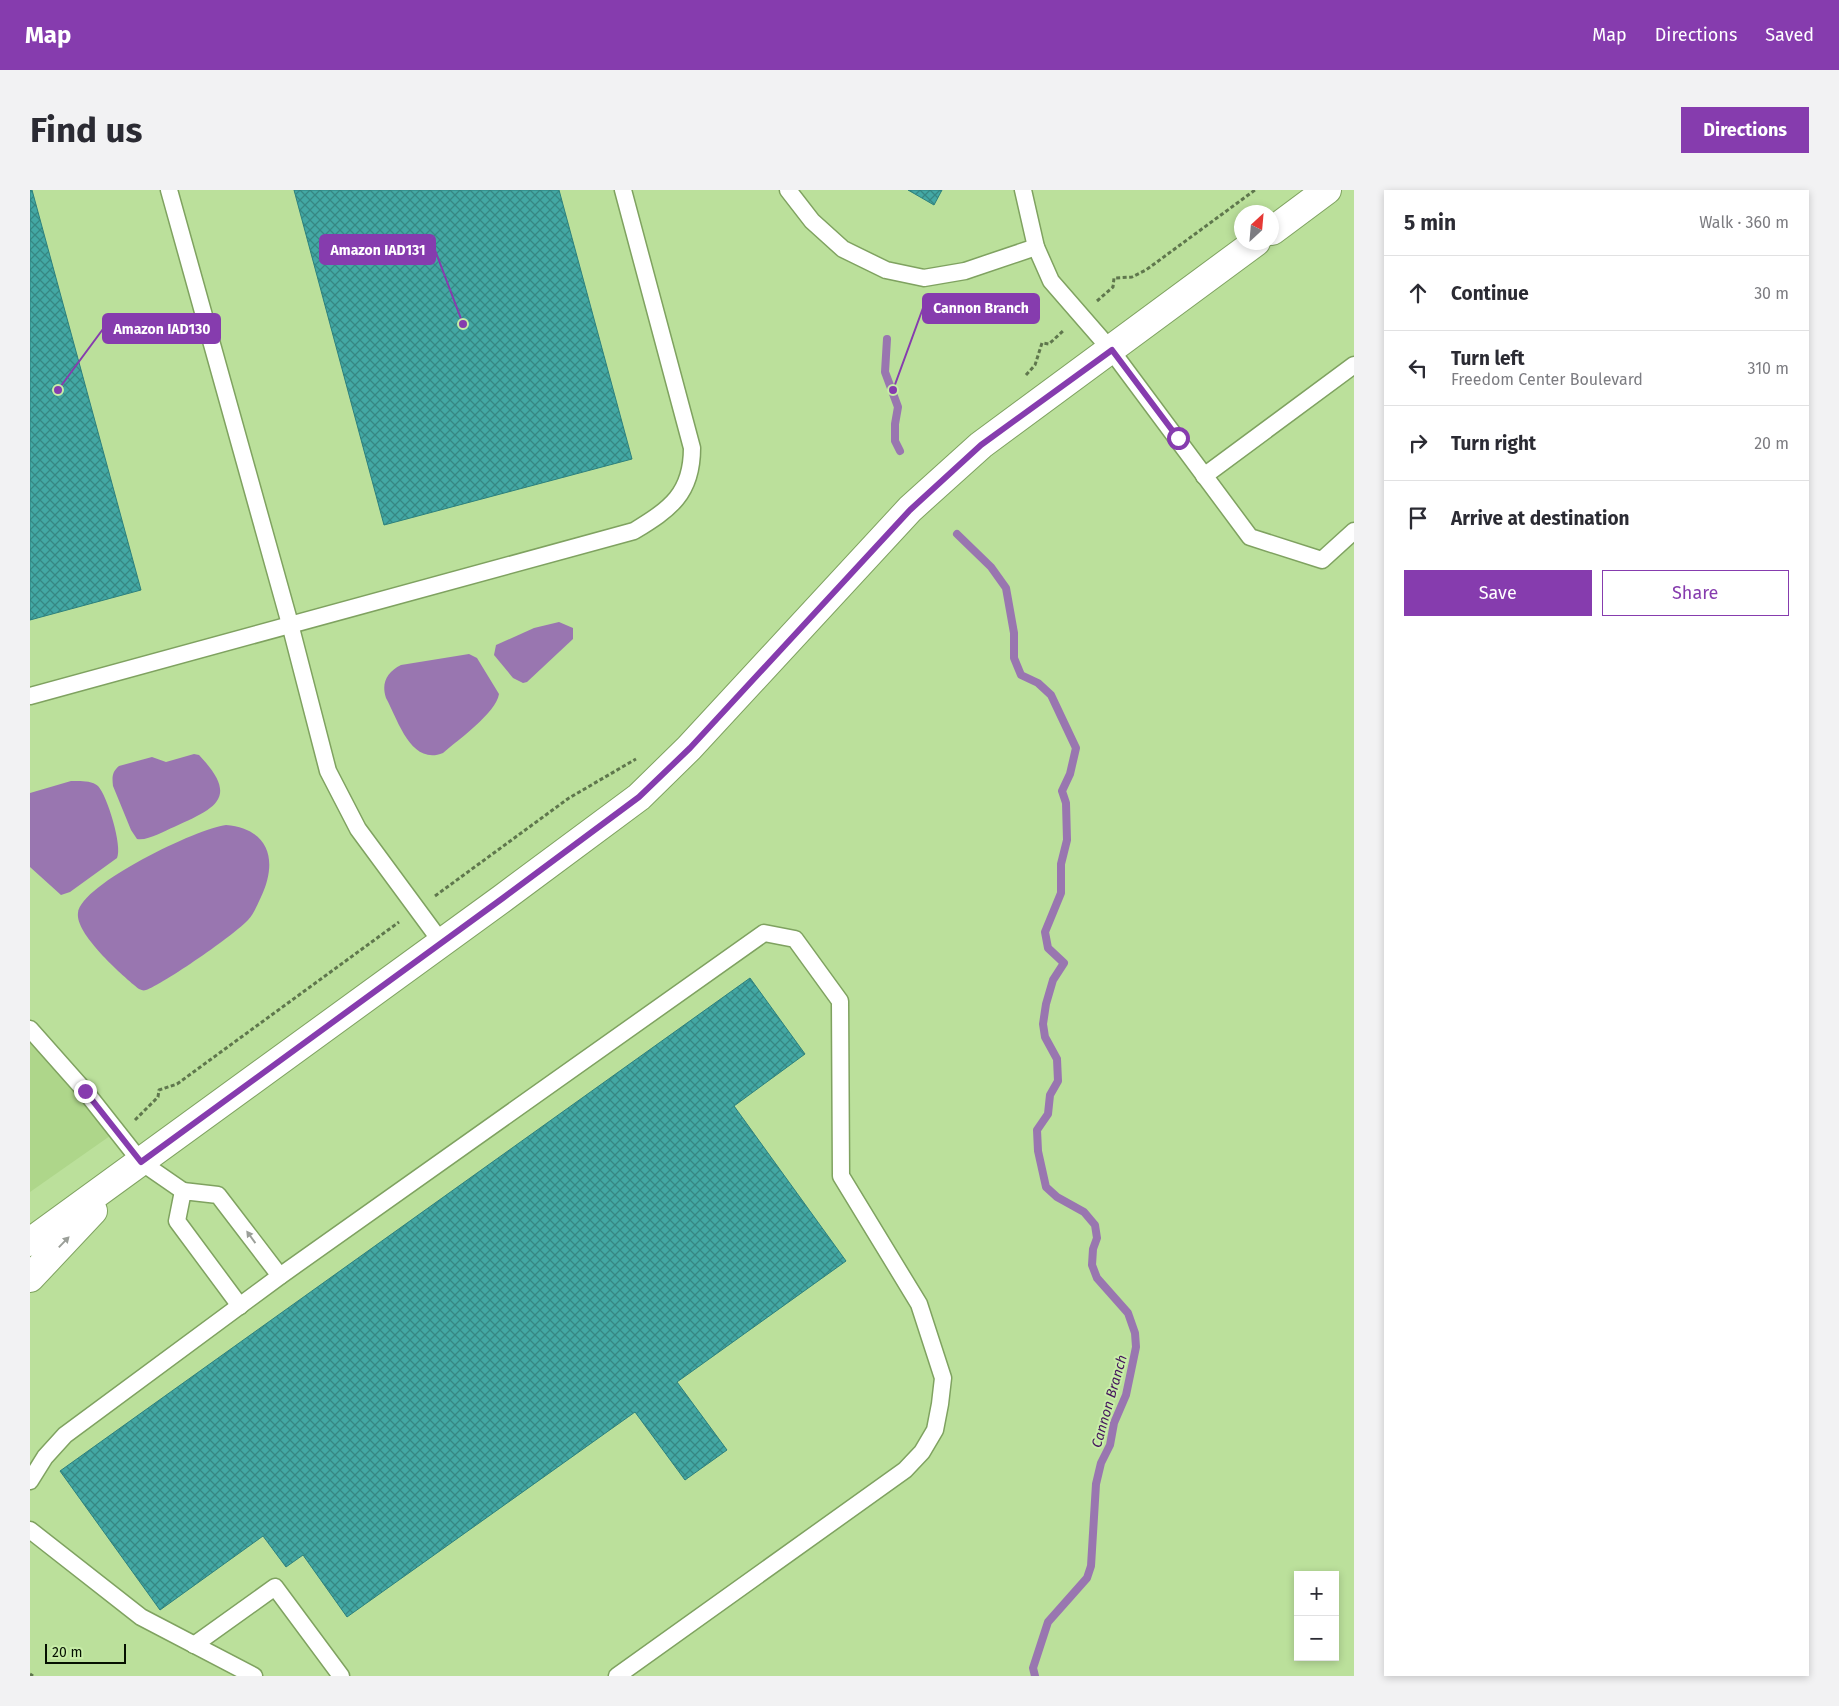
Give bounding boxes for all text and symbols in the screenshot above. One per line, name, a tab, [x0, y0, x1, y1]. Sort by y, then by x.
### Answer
text: Map	[25, 21, 71, 49]
text: Map	[1592, 24, 1627, 46]
text: Directions	[1655, 24, 1737, 46]
text: Saved	[1765, 24, 1814, 46]
button: Directions	[1681, 107, 1809, 153]
text: Find us	[30, 109, 142, 151]
north arrow	[1234, 205, 1279, 250]
text: 5 min	[1404, 210, 1456, 236]
text: Walk · 360 m	[1699, 213, 1789, 232]
callout: Amazon IAD131	[320, 235, 435, 264]
text: Amazon IAD131	[330, 242, 425, 259]
icon: ahead	[1404, 279, 1432, 307]
text: Continue	[1451, 282, 1529, 305]
text: 30 m	[1754, 284, 1789, 303]
callout: Cannon Branch	[923, 294, 1039, 323]
text: Cannon Branch	[933, 300, 1029, 317]
callout: Amazon IAD130	[103, 314, 220, 343]
text: Amazon IAD130	[113, 321, 210, 338]
text: Turn left	[1451, 347, 1525, 370]
icon: left	[1404, 354, 1432, 382]
text: 310 m	[1748, 359, 1789, 378]
text: Freedom Center Boulevard	[1451, 370, 1643, 389]
route start	[1167, 427, 1190, 450]
icon: right	[1404, 429, 1432, 457]
text: Turn right	[1451, 432, 1536, 455]
text: 20 m	[1754, 434, 1789, 453]
icon: arrive	[1404, 504, 1432, 532]
text: Arrive at destination	[1451, 507, 1630, 530]
button: Save	[1404, 570, 1592, 616]
button: Share	[1602, 570, 1789, 616]
route end	[74, 1080, 97, 1103]
one-way arrow	[246, 1230, 256, 1244]
one-way arrow	[58, 1237, 70, 1249]
water label: Cannon Branch	[1088, 1353, 1131, 1449]
map controls	[1294, 1571, 1339, 1661]
button: +	[1294, 1571, 1339, 1616]
button: −	[1294, 1616, 1339, 1661]
scale bar	[45, 1641, 126, 1664]
text: 20 m	[52, 1644, 82, 1661]

